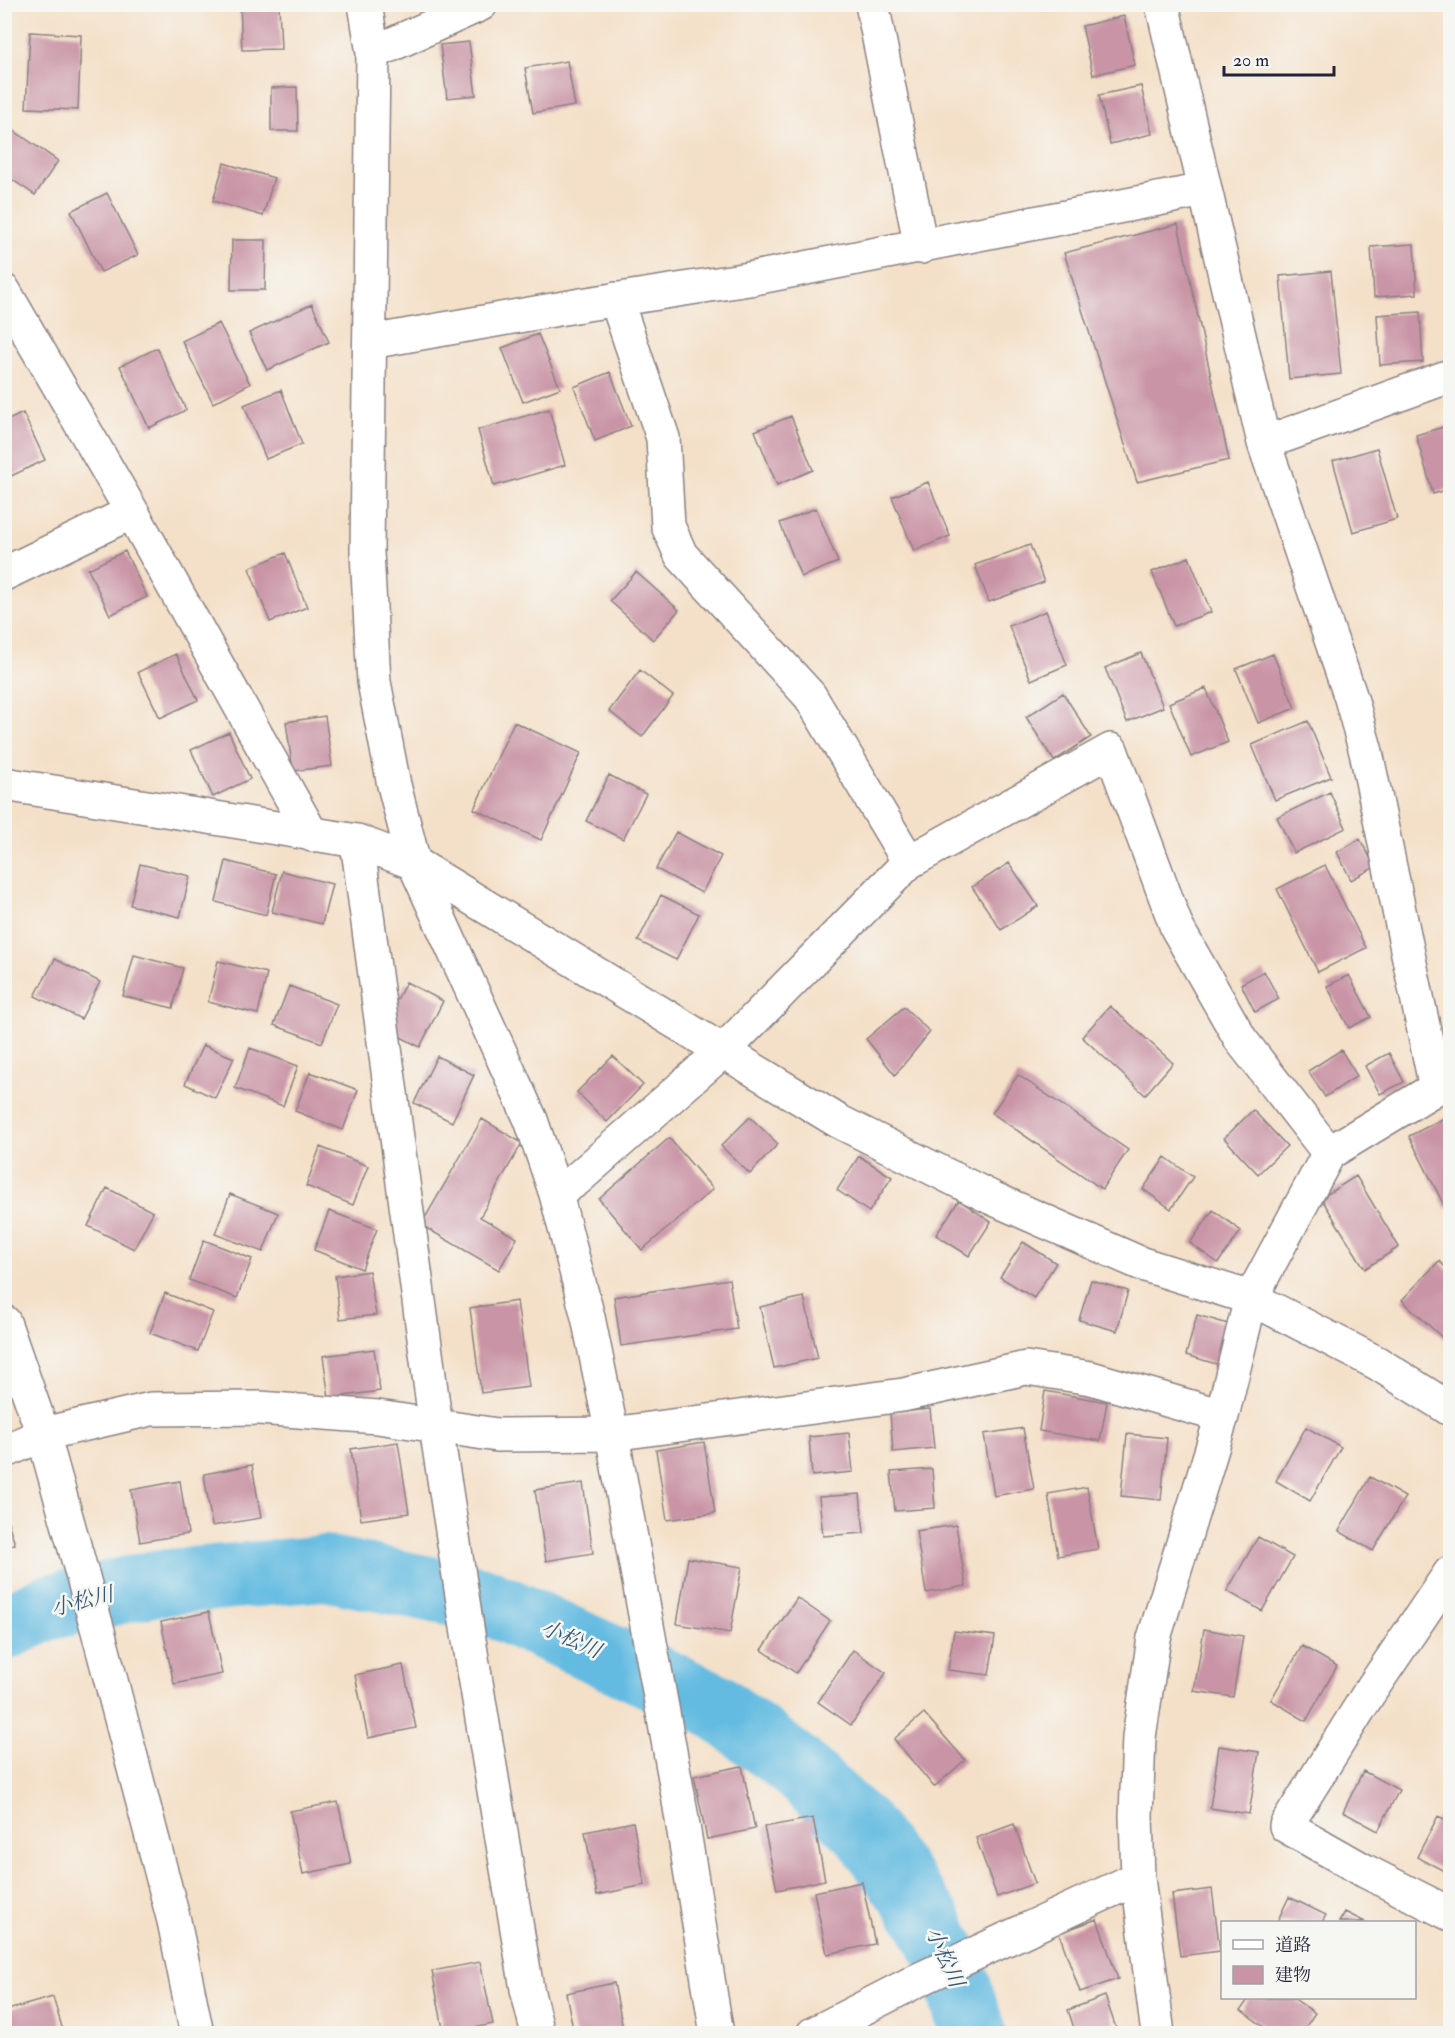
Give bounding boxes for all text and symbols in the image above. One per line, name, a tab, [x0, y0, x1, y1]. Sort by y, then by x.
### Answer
scale bar	[1224, 39, 1334, 77]
text: 20 m	[1233, 49, 1269, 72]
water label: 小松川	[48, 1580, 118, 1622]
water label: 小松川	[537, 1614, 607, 1665]
legend	[1221, 1921, 1416, 1999]
water label: 小松川	[919, 1923, 971, 1993]
text: 道路	[1275, 1934, 1311, 1957]
text: 建物	[1275, 1964, 1311, 1987]

